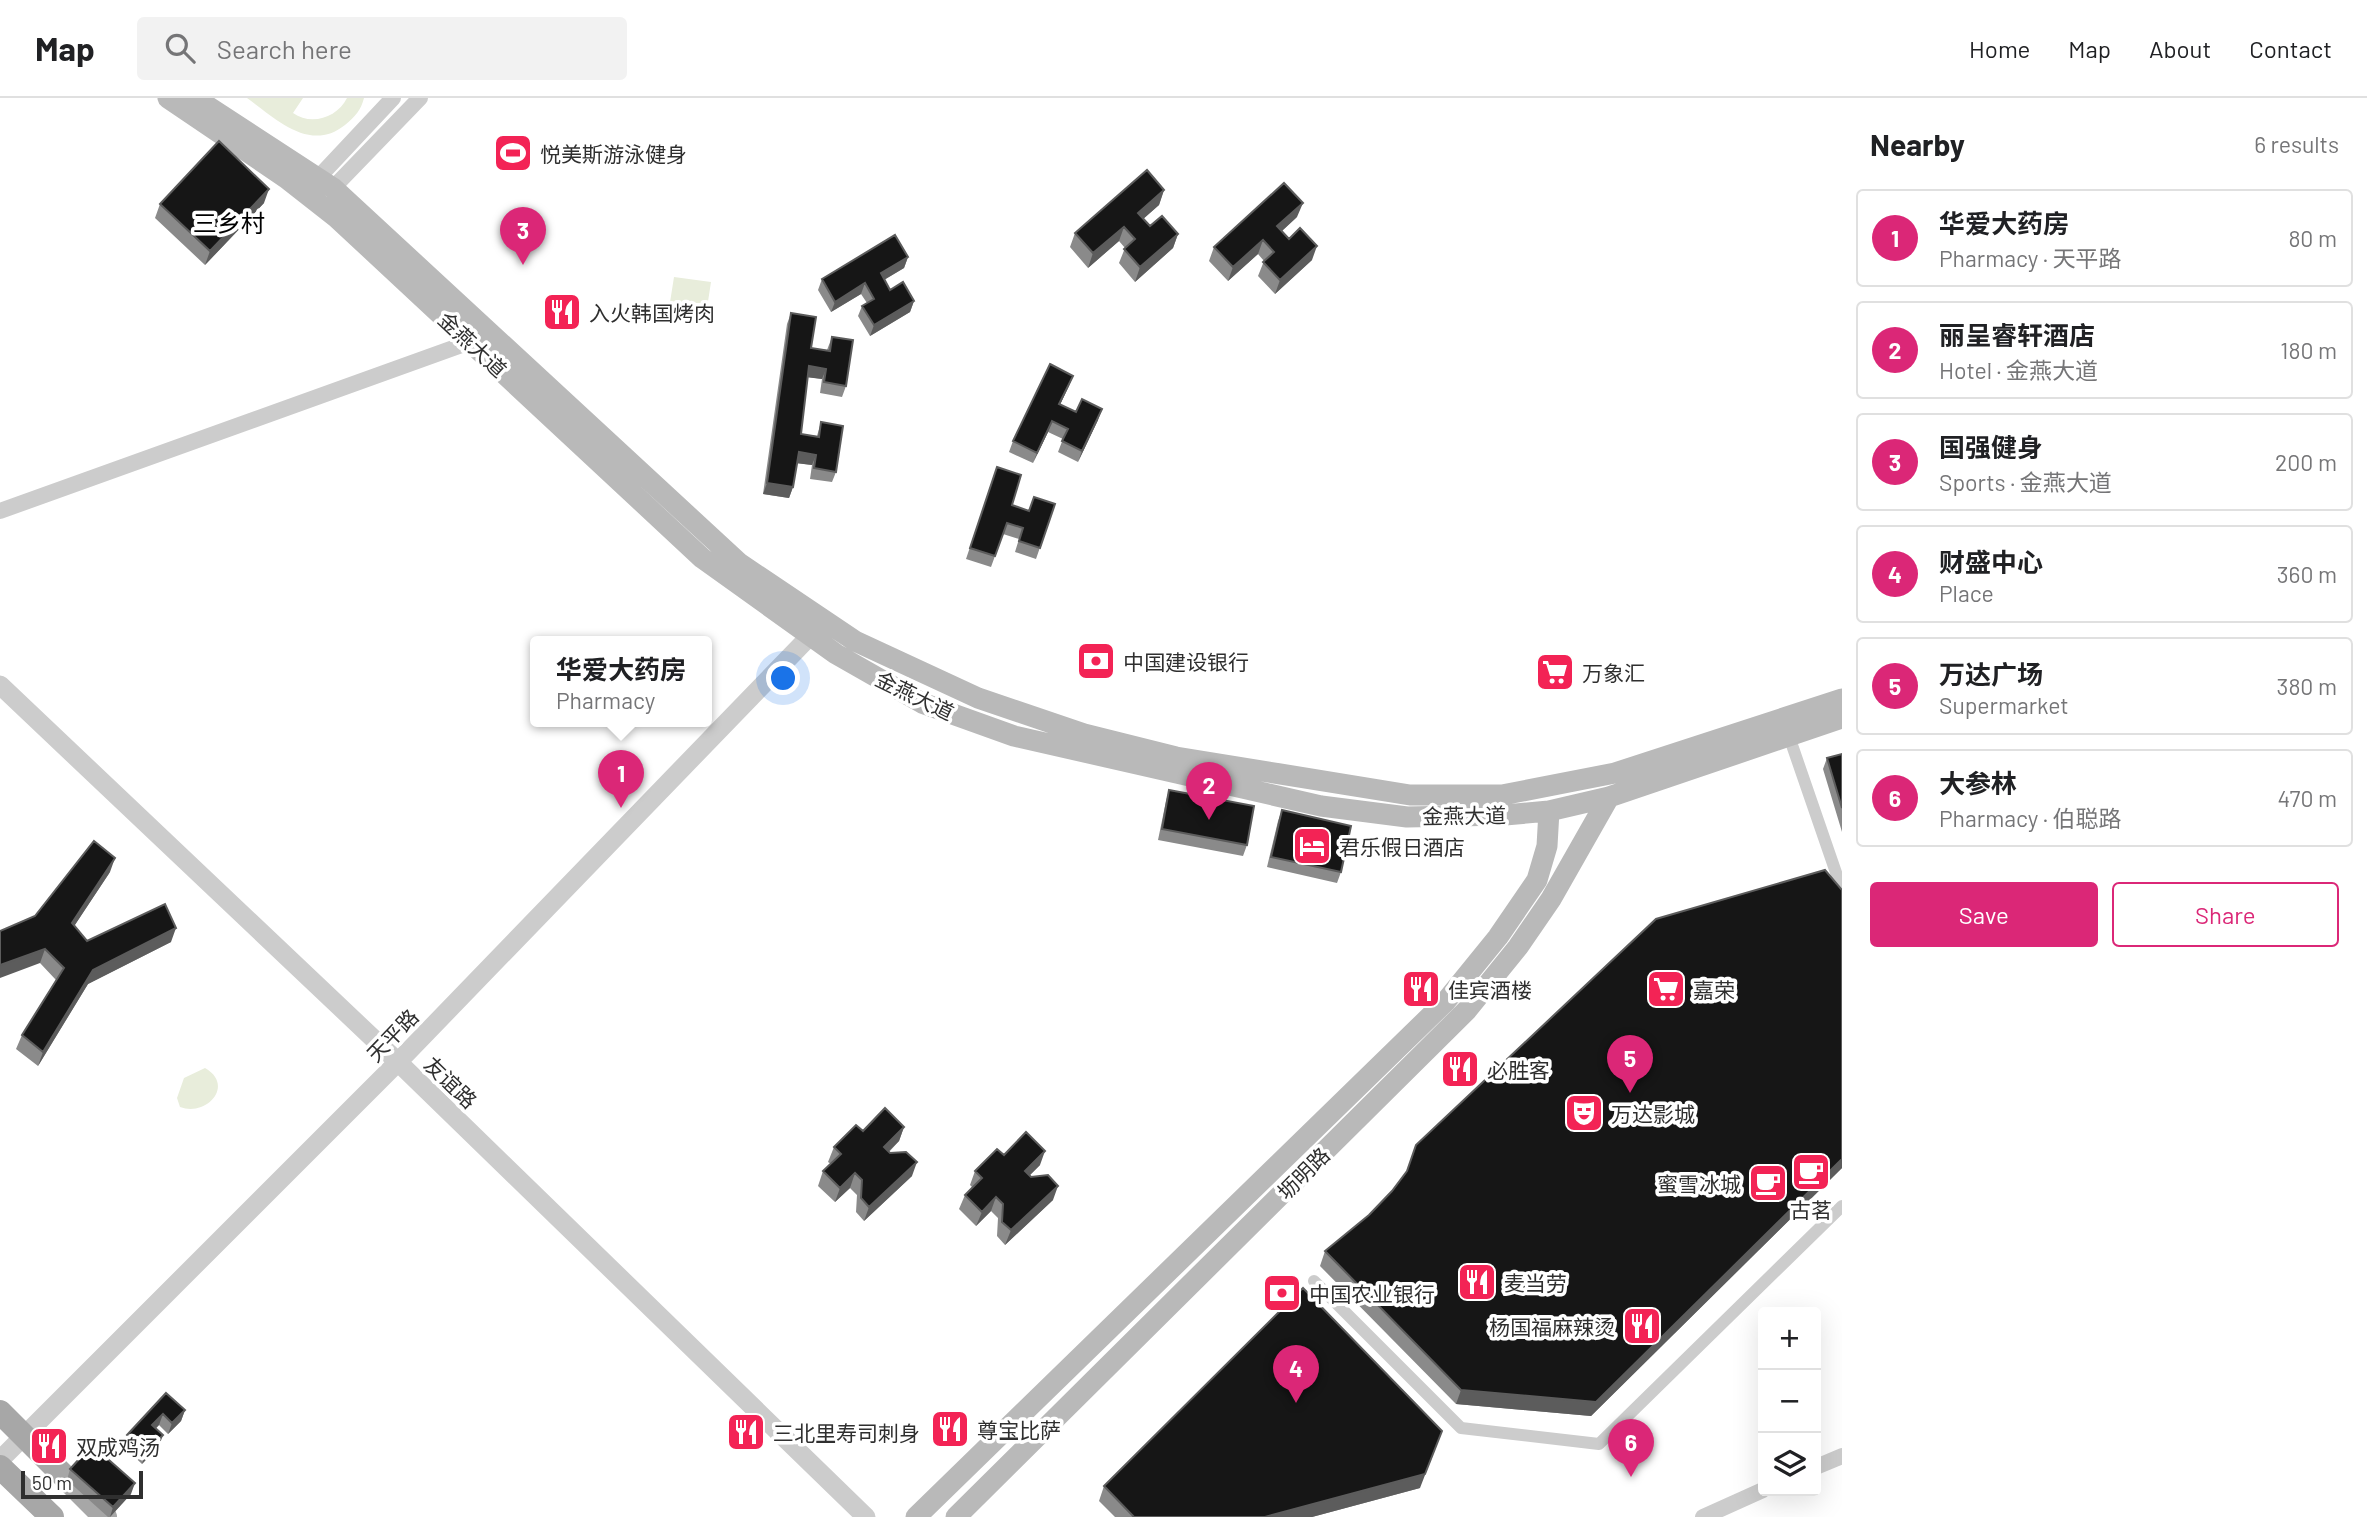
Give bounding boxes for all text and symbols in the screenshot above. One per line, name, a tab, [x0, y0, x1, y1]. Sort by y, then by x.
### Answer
search box	[137, 17, 627, 80]
text: Map	[35, 28, 95, 68]
icon: search	[161, 29, 199, 67]
text: Search here	[217, 33, 352, 64]
text: Home	[1969, 34, 2030, 63]
text: Map	[2068, 34, 2111, 63]
text: About	[2149, 34, 2211, 63]
text: Contact	[2249, 34, 2332, 63]
text: Nearby	[1870, 126, 1965, 162]
text: 6 results	[2254, 130, 2339, 158]
sports icon: 悦美斯游泳健身	[492, 132, 534, 174]
place label: 悦美斯游泳健身	[540, 141, 687, 166]
pin: 3	[500, 207, 546, 265]
text: 华爱大药房	[1939, 207, 2069, 238]
district label: 三乡村	[193, 208, 265, 237]
text: 1	[1891, 224, 1899, 252]
text: 80 m	[2288, 224, 2337, 252]
text: Pharmacy · 天平路	[1939, 244, 2121, 272]
restaurant icon: 入火韩国烤肉	[541, 291, 583, 333]
place label: 入火韩国烤肉	[589, 300, 715, 325]
street label: 金燕大道	[434, 306, 512, 382]
text: 丽呈睿轩酒店	[1939, 319, 2095, 350]
text: 2	[1889, 336, 1901, 364]
text: 180 m	[2280, 336, 2337, 364]
text: Hotel · 金燕大道	[1939, 356, 2098, 384]
text: 国强健身	[1939, 431, 2043, 462]
text: 3	[1889, 448, 1901, 476]
text: 200 m	[2275, 448, 2337, 476]
text: Sports · 金燕大道	[1939, 468, 2112, 496]
text: 财盛中心	[1939, 546, 2043, 577]
text: 4	[1888, 560, 1902, 588]
text: 360 m	[2277, 560, 2337, 588]
text: Place	[1939, 579, 1994, 607]
popup	[530, 636, 712, 727]
bank icon: 中国建设银行	[1075, 640, 1117, 682]
place label: 中国建设银行	[1123, 649, 1249, 674]
supermarket icon: 万象汇	[1534, 651, 1576, 693]
text: 华爱大药房	[556, 653, 686, 684]
text: 万达广场	[1939, 658, 2043, 689]
place label: 万象汇	[1582, 660, 1645, 685]
your location	[766, 661, 800, 695]
street label: 金燕大道	[872, 665, 958, 725]
text: 5	[1889, 672, 1901, 700]
text: 380 m	[2277, 672, 2337, 700]
text: Pharmacy	[556, 686, 655, 714]
text: Supermarket	[1939, 691, 2069, 719]
pin: 1	[598, 750, 644, 808]
pin: 2	[1186, 762, 1232, 820]
text: 大参林	[1939, 767, 2017, 798]
text: 6	[1889, 784, 1901, 812]
text: 470 m	[2278, 784, 2337, 812]
street label: 金燕大道	[1422, 802, 1506, 828]
text: Pharmacy · 伯聪路	[1939, 804, 2121, 832]
hotel icon: 君乐假日酒店	[1291, 825, 1333, 867]
place label: 君乐假日酒店	[1339, 834, 1465, 859]
button: Save	[1870, 882, 2098, 947]
button: Share	[2112, 882, 2339, 947]
restaurant icon: 佳宾酒楼	[1400, 968, 1442, 1010]
supermarket icon: 嘉荣	[1645, 968, 1687, 1010]
place label: 佳宾酒楼	[1448, 977, 1532, 1002]
place label: 嘉荣	[1693, 977, 1735, 1002]
street label: 天平路	[361, 1004, 423, 1066]
pin: 5	[1607, 1035, 1653, 1093]
restaurant icon: 必胜客	[1439, 1048, 1481, 1090]
street label: 友谊路	[420, 1051, 482, 1113]
place label: 必胜客	[1487, 1057, 1550, 1082]
theatre icon: 万达影城	[1563, 1092, 1605, 1134]
place label: 万达影城	[1611, 1101, 1695, 1126]
street label: 坜明路	[1272, 1142, 1334, 1204]
cafe icon: 古茗	[1790, 1151, 1832, 1193]
cafe icon: 蜜雪冰城	[1747, 1162, 1789, 1204]
place label: 蜜雪冰城	[1657, 1171, 1741, 1196]
place label: 古茗	[1790, 1197, 1832, 1222]
restaurant icon: 麦当劳	[1456, 1261, 1498, 1303]
place label: 麦当劳	[1504, 1270, 1567, 1295]
bank icon: 中国农业银行	[1261, 1272, 1303, 1314]
place label: 中国农业银行	[1309, 1281, 1435, 1306]
restaurant icon: 杨国福麻辣烫	[1621, 1305, 1663, 1347]
map controls	[1758, 1307, 1821, 1496]
button: +	[1758, 1307, 1821, 1370]
place label: 杨国福麻辣烫	[1489, 1314, 1615, 1339]
pin: 4	[1273, 1345, 1319, 1403]
button: −	[1758, 1370, 1821, 1433]
restaurant icon: 尊宝比萨	[929, 1408, 971, 1450]
restaurant icon: 三北里寿司刺身	[725, 1411, 767, 1453]
place label: 尊宝比萨	[977, 1417, 1061, 1442]
pin: 6	[1608, 1419, 1654, 1477]
place label: 三北里寿司刺身	[773, 1420, 920, 1445]
restaurant icon: 双成鸡汤	[28, 1425, 70, 1467]
button: layers	[1758, 1433, 1821, 1496]
place label: 双成鸡汤	[76, 1434, 160, 1459]
scale bar	[21, 1468, 144, 1500]
text: 50 m	[32, 1471, 72, 1494]

